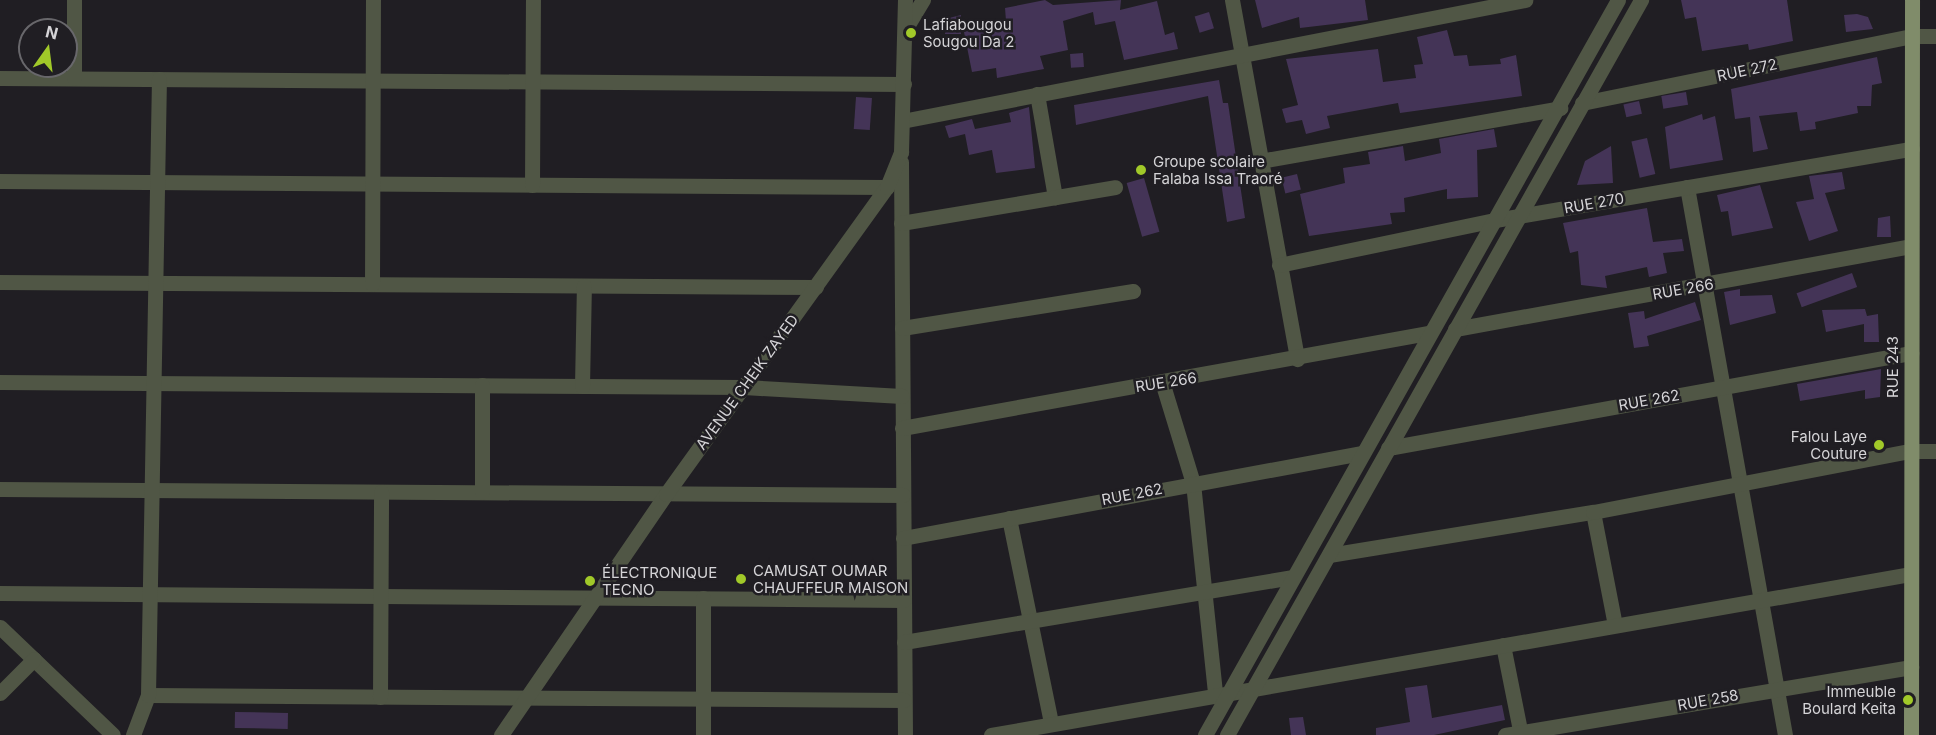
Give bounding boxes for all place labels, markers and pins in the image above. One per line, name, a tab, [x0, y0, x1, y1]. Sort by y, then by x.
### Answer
place label: Lafiabougou Sougou Da 2	[923, 15, 1014, 50]
marker: Lafiabougou Sougou Da 2	[904, 26, 918, 40]
place label: Groupe scolaire Falaba Issa Traoré	[1153, 152, 1282, 187]
marker: Groupe scolaire Falaba Issa Traoré	[1134, 163, 1148, 177]
place label: Falou Laye Couture	[1791, 427, 1867, 462]
marker: Falou Laye Couture	[1872, 438, 1886, 452]
place label: CAMUSAT OUMAR CHAUFFEUR MAISON	[753, 561, 908, 596]
place label: ÉLECTRONIQUE TECNO	[602, 563, 717, 598]
marker: CAMUSAT OUMAR CHAUFFEUR MAISON	[734, 572, 748, 586]
marker: ÉLECTRONIQUE TECNO	[583, 574, 597, 588]
place label: Immeuble Boulard Keita	[1802, 682, 1896, 717]
marker: Immeuble Boulard Keita	[1901, 693, 1915, 707]

